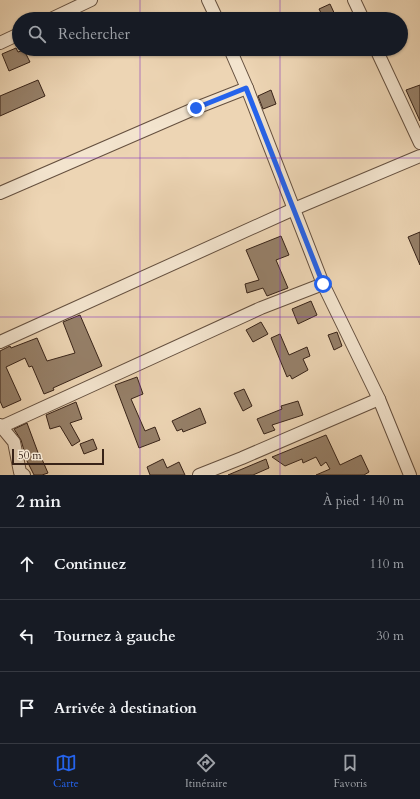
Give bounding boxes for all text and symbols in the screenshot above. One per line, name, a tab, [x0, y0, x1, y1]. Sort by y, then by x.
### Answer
search box	[12, 12, 408, 56]
icon: search	[26, 23, 48, 45]
text: Rechercher	[58, 24, 130, 44]
route end	[187, 99, 205, 117]
route start	[314, 275, 332, 293]
scale bar	[12, 447, 104, 466]
text: 50 m	[18, 448, 42, 463]
text: 2 min	[16, 490, 61, 513]
text: À pied · 140 m	[323, 492, 404, 510]
icon: ahead	[16, 553, 38, 575]
text: Continuez	[54, 554, 126, 574]
text: 110 m	[370, 555, 404, 573]
icon: left	[16, 625, 38, 647]
text: Tournez à gauche	[54, 626, 176, 646]
text: 30 m	[376, 627, 404, 645]
icon: arrive	[16, 697, 38, 719]
text: Arrivée à destination	[54, 698, 197, 718]
tab: Carte	[53, 752, 79, 791]
tab: Itinéraire	[185, 752, 227, 791]
tab: Favoris	[334, 752, 367, 791]

